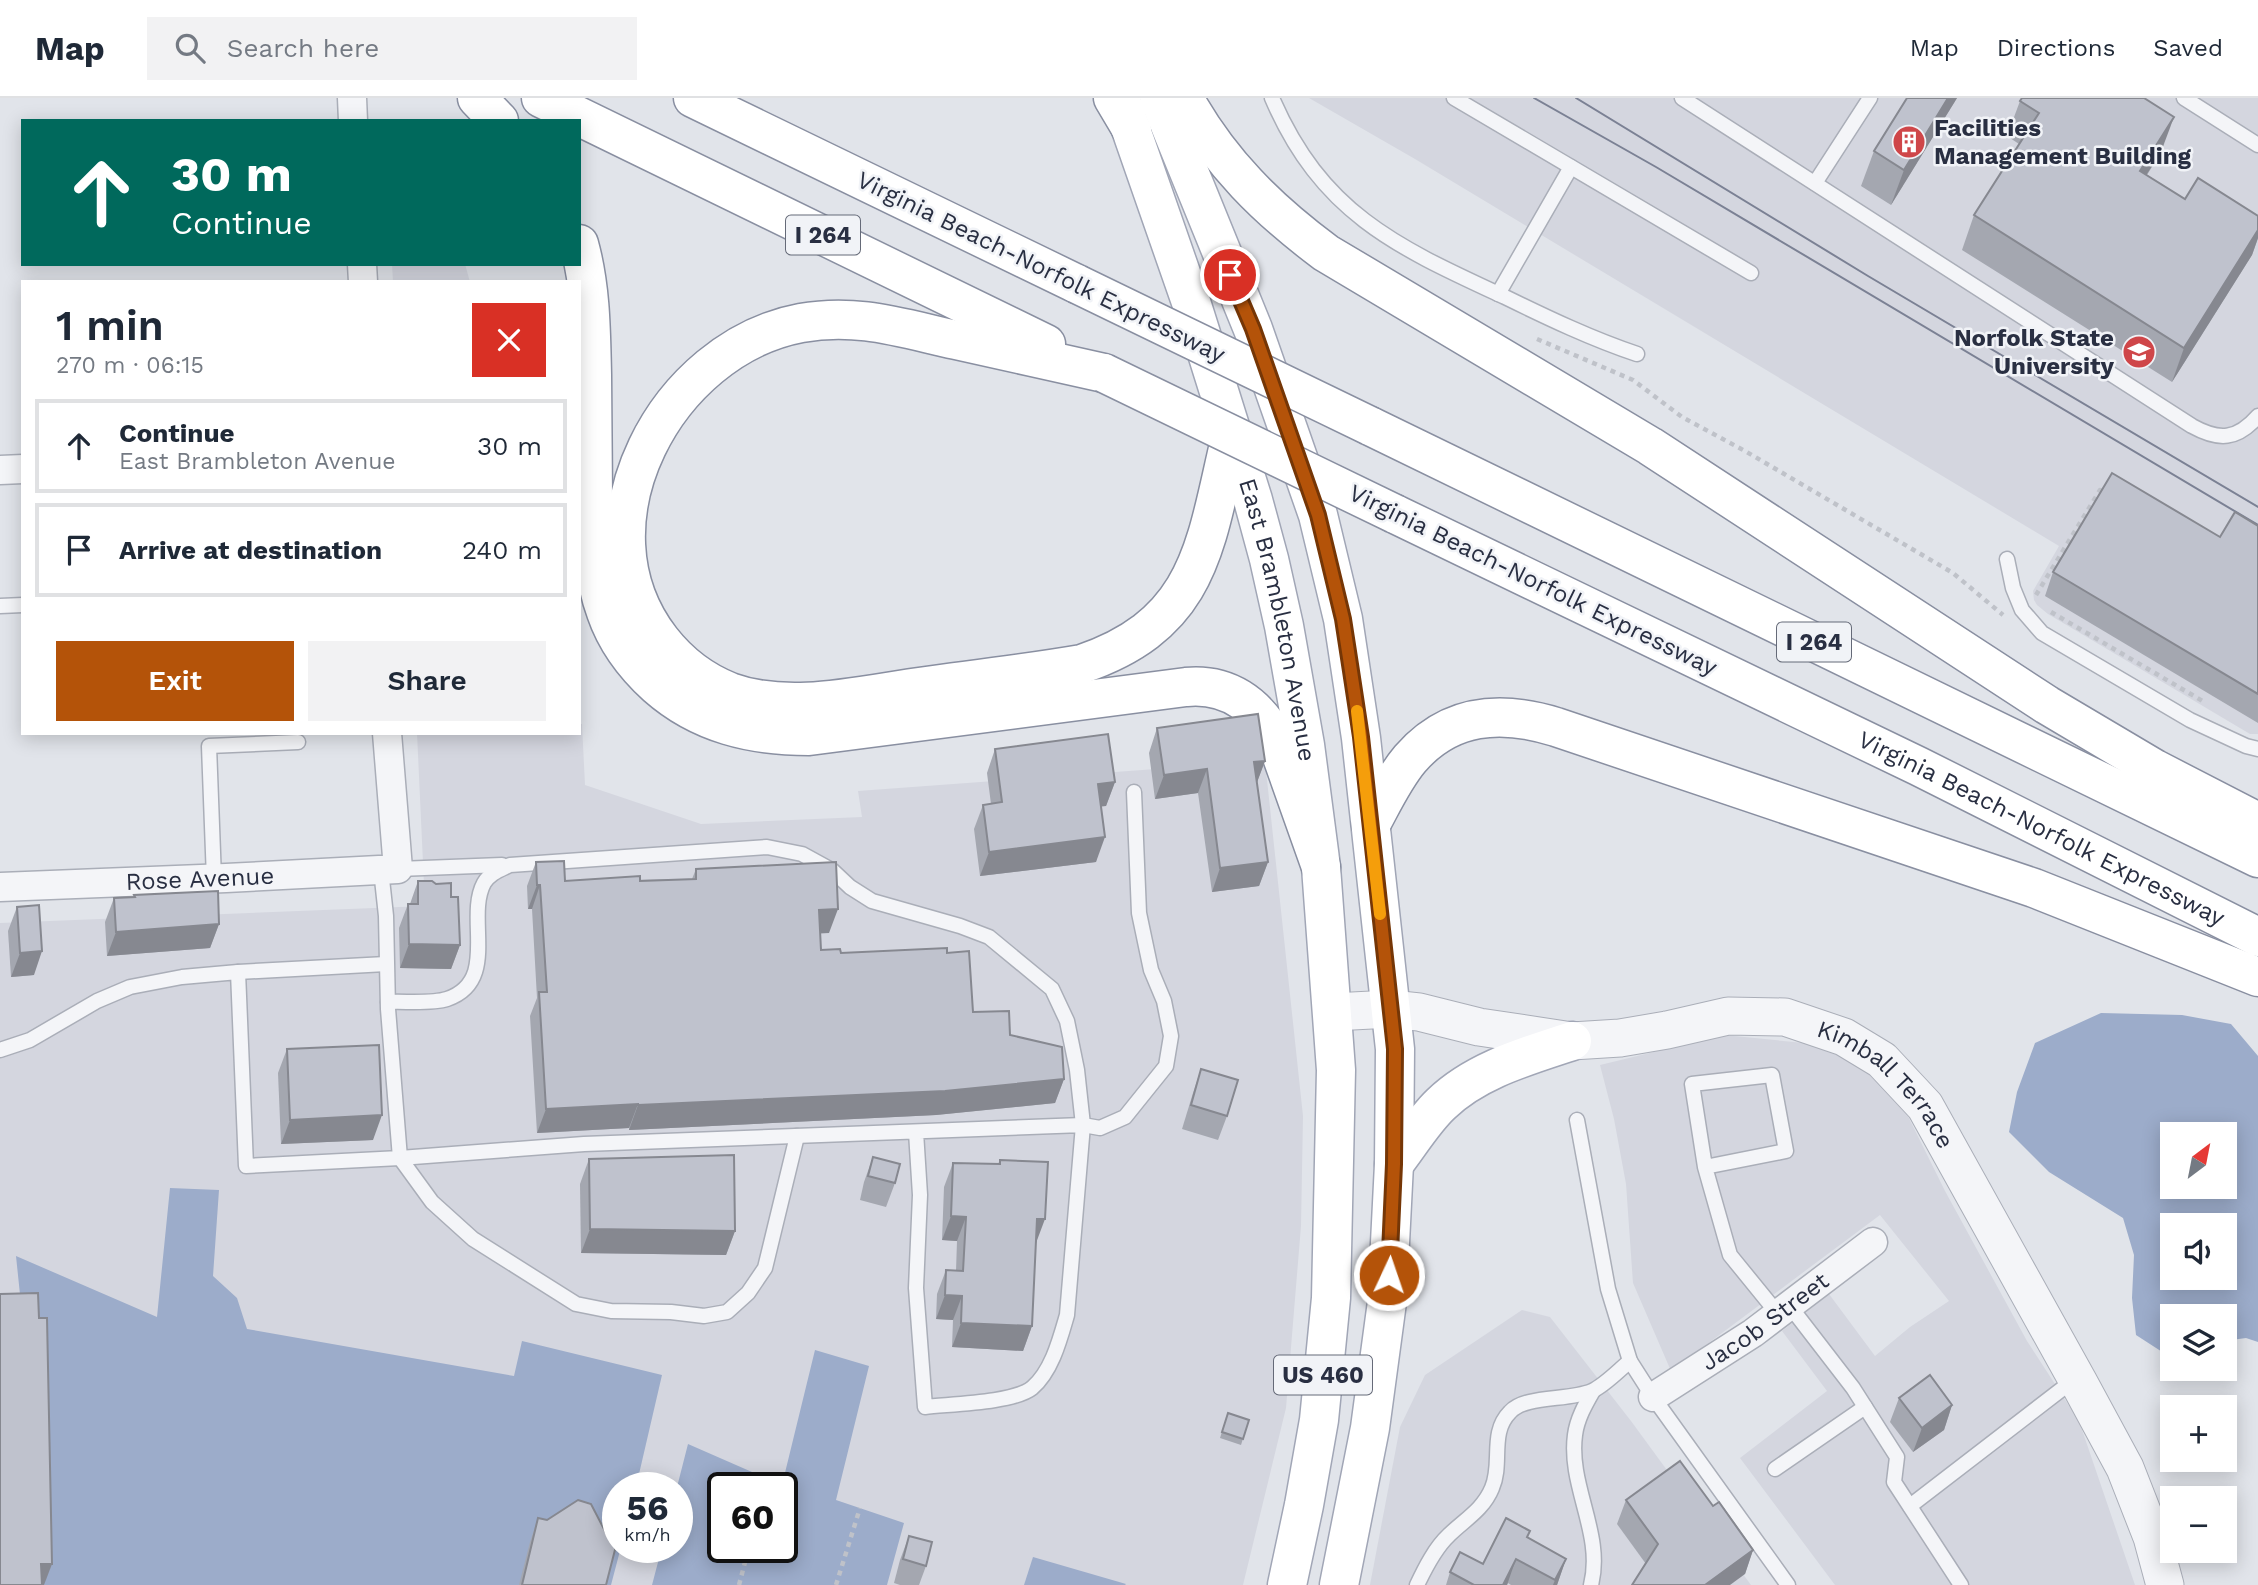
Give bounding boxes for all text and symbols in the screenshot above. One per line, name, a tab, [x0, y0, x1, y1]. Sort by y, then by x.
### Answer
search box	[147, 17, 637, 80]
text: Map	[35, 29, 105, 68]
icon: search	[171, 29, 209, 67]
text: Search here	[227, 33, 379, 63]
text: Map	[1910, 34, 1959, 62]
text: Directions	[1997, 34, 2115, 62]
text: Saved	[2153, 34, 2223, 62]
place label: Facilities Management Building	[1934, 114, 2192, 170]
building icon: Facilities Management Building	[1890, 123, 1928, 161]
text: 30 m	[171, 145, 292, 203]
icon: ahead	[56, 147, 147, 238]
street label: Virginia Beach-Norfolk Expressway	[852, 165, 1230, 369]
text: Continue	[171, 204, 312, 242]
road number: I 264	[786, 216, 860, 254]
pin	[1200, 245, 1260, 305]
icon: arrive	[1211, 256, 1249, 294]
text: 1 min	[56, 301, 164, 350]
button: close	[472, 303, 546, 377]
place label: Norfolk State University	[1954, 324, 2114, 380]
school or university icon: Norfolk State University	[2120, 333, 2158, 371]
text: 270 m · 06:15	[56, 352, 204, 379]
text: Continue	[119, 418, 235, 448]
icon: ahead	[60, 427, 98, 465]
text: 30 m	[477, 431, 542, 461]
text: East Brambleton Avenue	[119, 448, 396, 475]
street label: East Brambleton Avenue	[1233, 475, 1321, 763]
street label: Virginia Beach-Norfolk Expressway	[1344, 478, 1722, 682]
icon: arrive	[60, 531, 98, 569]
text: Arrive at destination	[119, 535, 382, 565]
text: 240 m	[462, 535, 542, 565]
road number: I 264	[1777, 622, 1851, 662]
button: Exit	[56, 641, 294, 721]
button: Share	[308, 641, 546, 721]
street label: Virginia Beach-Norfolk Expressway	[1854, 725, 2230, 932]
street label: Rose Avenue	[125, 862, 275, 896]
street label: Kimball Terrace	[1814, 1015, 1960, 1153]
north arrow	[2160, 1122, 2236, 1199]
map controls	[2160, 1122, 2237, 1563]
button: sound	[2160, 1213, 2237, 1290]
position arrow	[1352, 1238, 1426, 1312]
street label: Jacob Street	[1696, 1267, 1834, 1376]
button: layers	[2160, 1304, 2237, 1381]
road number: US 460	[1274, 1356, 1372, 1394]
button: +	[2160, 1395, 2237, 1472]
speed limit sign: 60	[707, 1472, 798, 1563]
button: −	[2160, 1486, 2237, 1563]
text: 56	[627, 1487, 668, 1529]
text: km/h	[624, 1524, 671, 1545]

